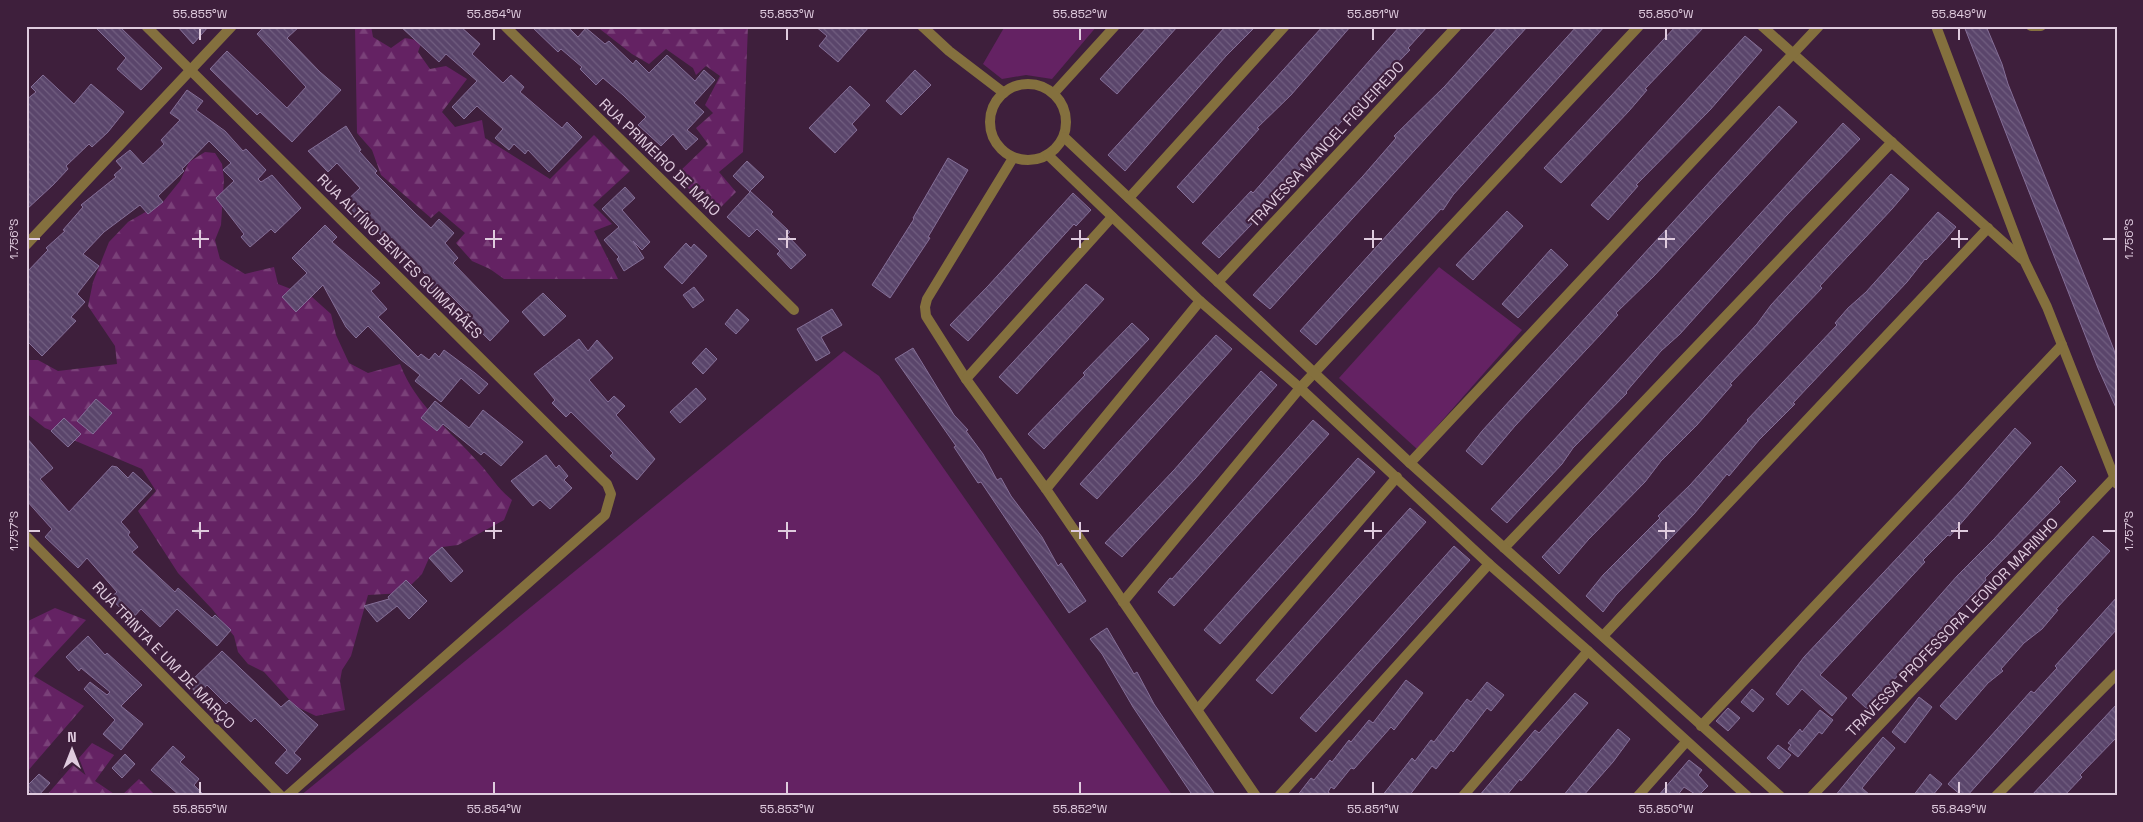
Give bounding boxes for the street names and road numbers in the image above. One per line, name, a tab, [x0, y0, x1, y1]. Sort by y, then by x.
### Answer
street label: TRAVESSA MANOEL FIGUEIREDO	[1244, 57, 1408, 231]
street label: RUA PRIMEIRO DE MAIO	[595, 94, 725, 220]
street label: RUA ALTÍNO BENTES GUIMARÃES	[313, 169, 487, 343]
street label: TRAVESSA PROFESSORA LEONOR MARINHO	[1842, 513, 2062, 741]
street label: RUA TRINTA E UM DE MARÇO	[89, 577, 239, 733]

